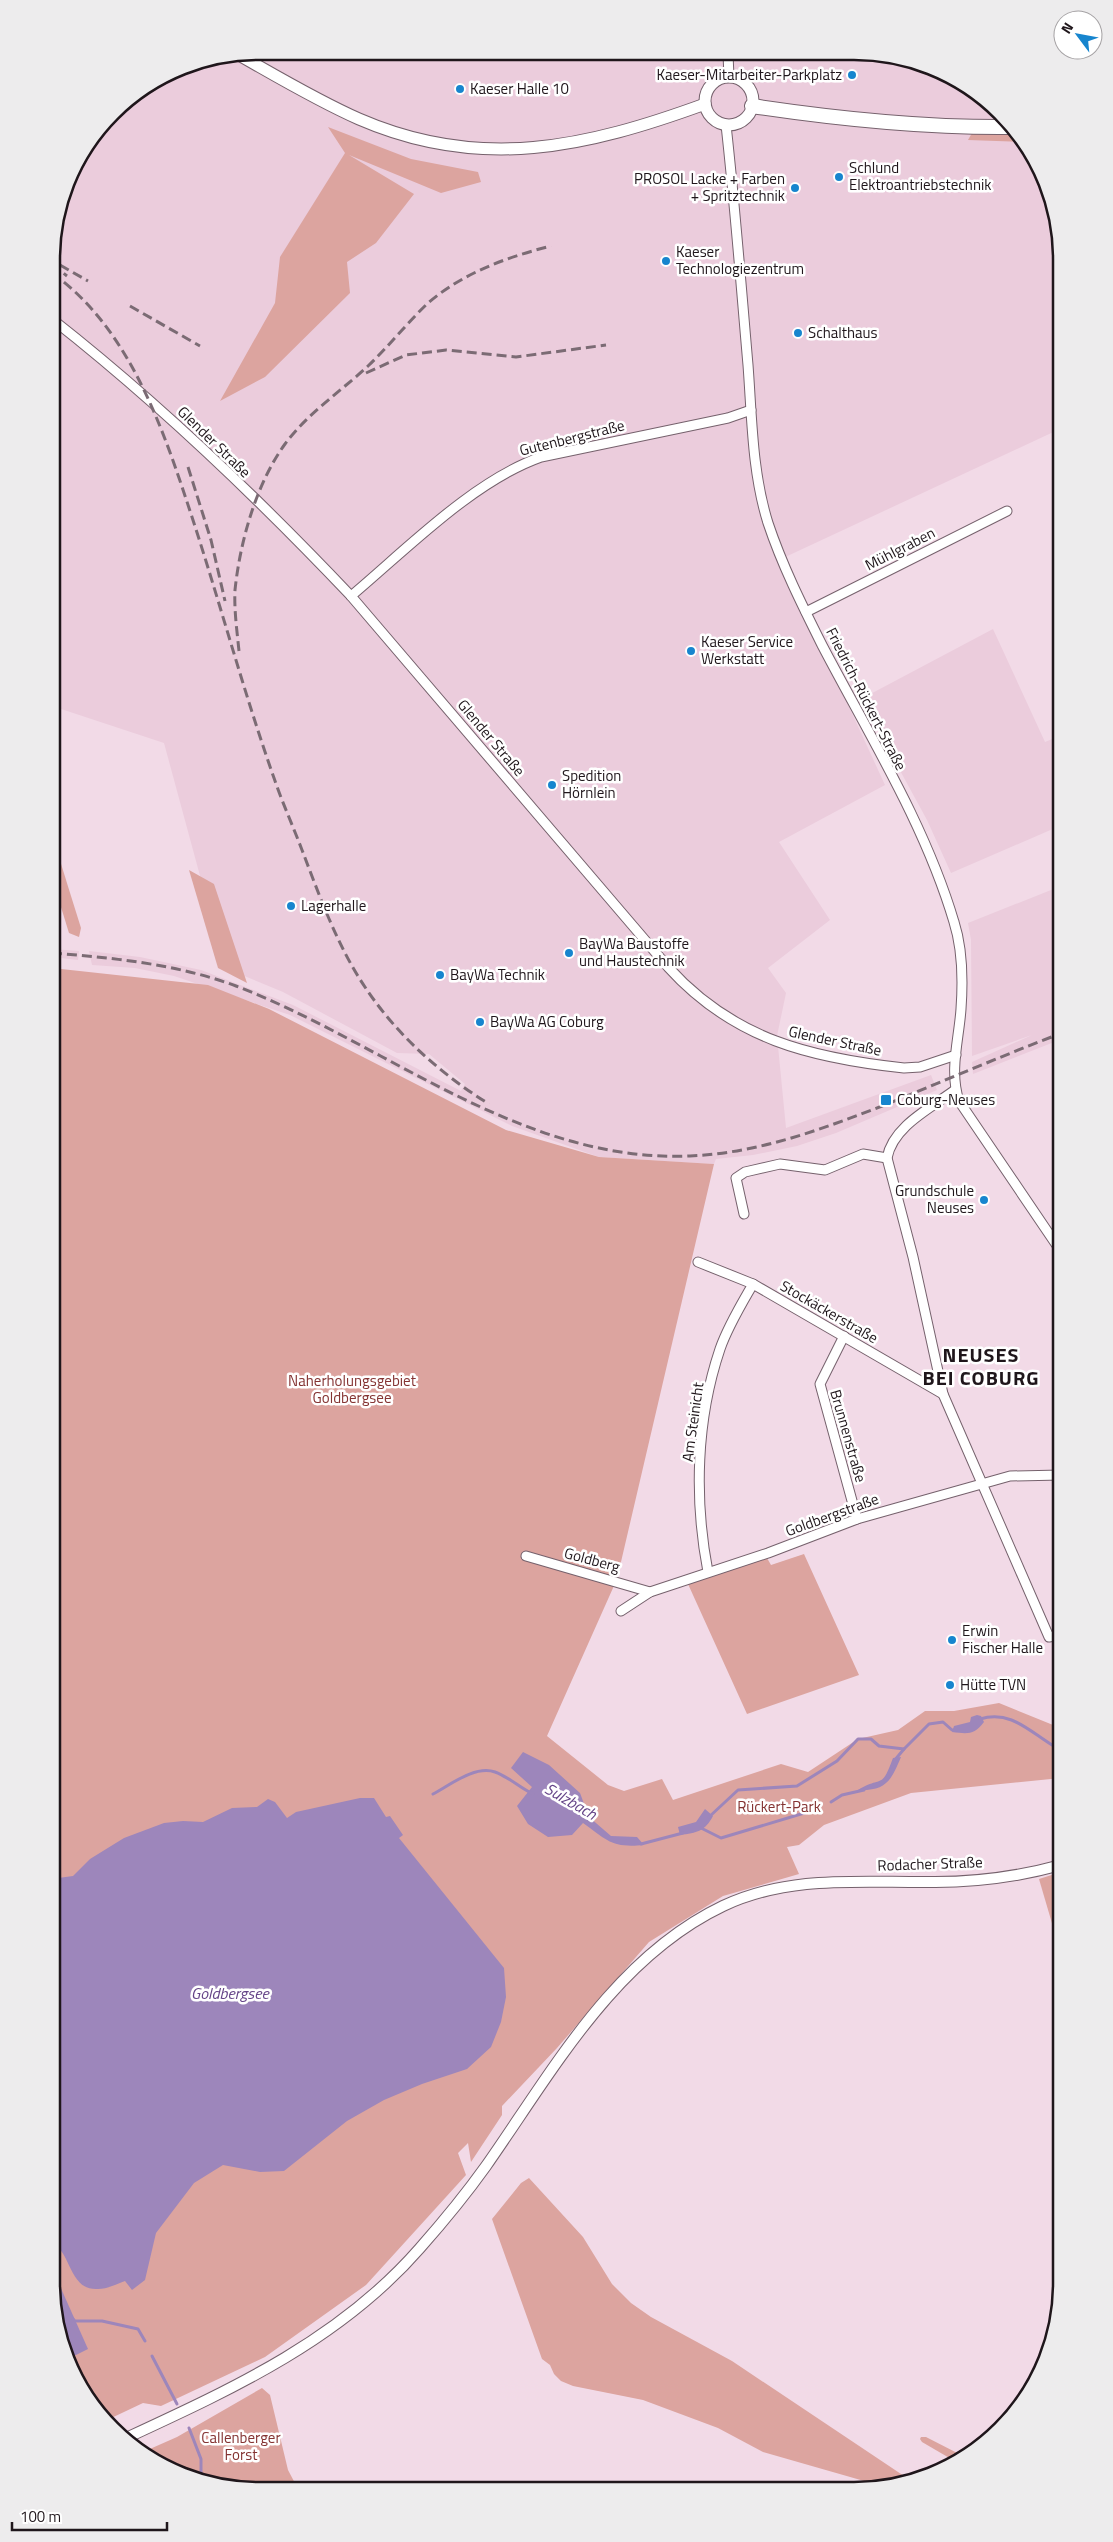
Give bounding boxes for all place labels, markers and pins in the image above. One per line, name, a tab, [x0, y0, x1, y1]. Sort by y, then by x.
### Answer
place label: Kaeser-Mitarbeiter-Parkplatz	[657, 63, 842, 86]
marker: Kaeser-Mitarbeiter-Parkplatz	[846, 69, 858, 81]
place label: Kaeser Halle 10	[470, 77, 569, 100]
marker: Kaeser Halle 10	[454, 83, 466, 95]
place label: Schlund Elektroantriebstechnik	[849, 156, 991, 196]
place label: PROSOL Lacke + Farben + Spritztechnik	[634, 167, 785, 207]
marker: Schlund Elektroantriebstechnik	[833, 171, 845, 183]
marker: PROSOL Lacke + Farben + Spritztechnik	[789, 182, 801, 194]
place label: Kaeser Technologiezentrum	[676, 240, 804, 280]
marker: Kaeser Technologiezentrum	[660, 255, 672, 267]
place label: Schalthaus	[808, 321, 878, 344]
marker: Schalthaus	[792, 327, 804, 339]
place label: Kaeser Service Werkstatt	[701, 630, 793, 670]
marker: Kaeser Service Werkstatt	[685, 645, 697, 657]
place label: Spedition Hörnlein	[562, 764, 621, 804]
marker: Spedition Hörnlein	[546, 779, 558, 791]
place label: Lagerhalle	[301, 894, 366, 917]
marker: Lagerhalle	[285, 900, 297, 912]
place label: BayWa Baustoffe und Haustechnik	[579, 932, 689, 972]
marker: BayWa Baustoffe und Haustechnik	[563, 947, 575, 959]
place label: BayWa Technik	[450, 963, 545, 986]
marker: BayWa Technik	[434, 969, 446, 981]
place label: BayWa AG Coburg	[490, 1010, 604, 1033]
marker: BayWa AG Coburg	[474, 1016, 486, 1028]
place label: Coburg-Neuses	[897, 1088, 995, 1111]
marker: Coburg-Neuses	[879, 1093, 893, 1107]
place label: Grundschule Neuses	[895, 1179, 974, 1219]
marker: Grundschule Neuses	[978, 1194, 990, 1206]
place label: Erwin Fischer Halle	[962, 1619, 1043, 1659]
marker: Erwin Fischer Halle	[946, 1634, 958, 1646]
place label: Hütte TVN	[960, 1673, 1026, 1696]
marker: Hütte TVN	[944, 1679, 956, 1691]

